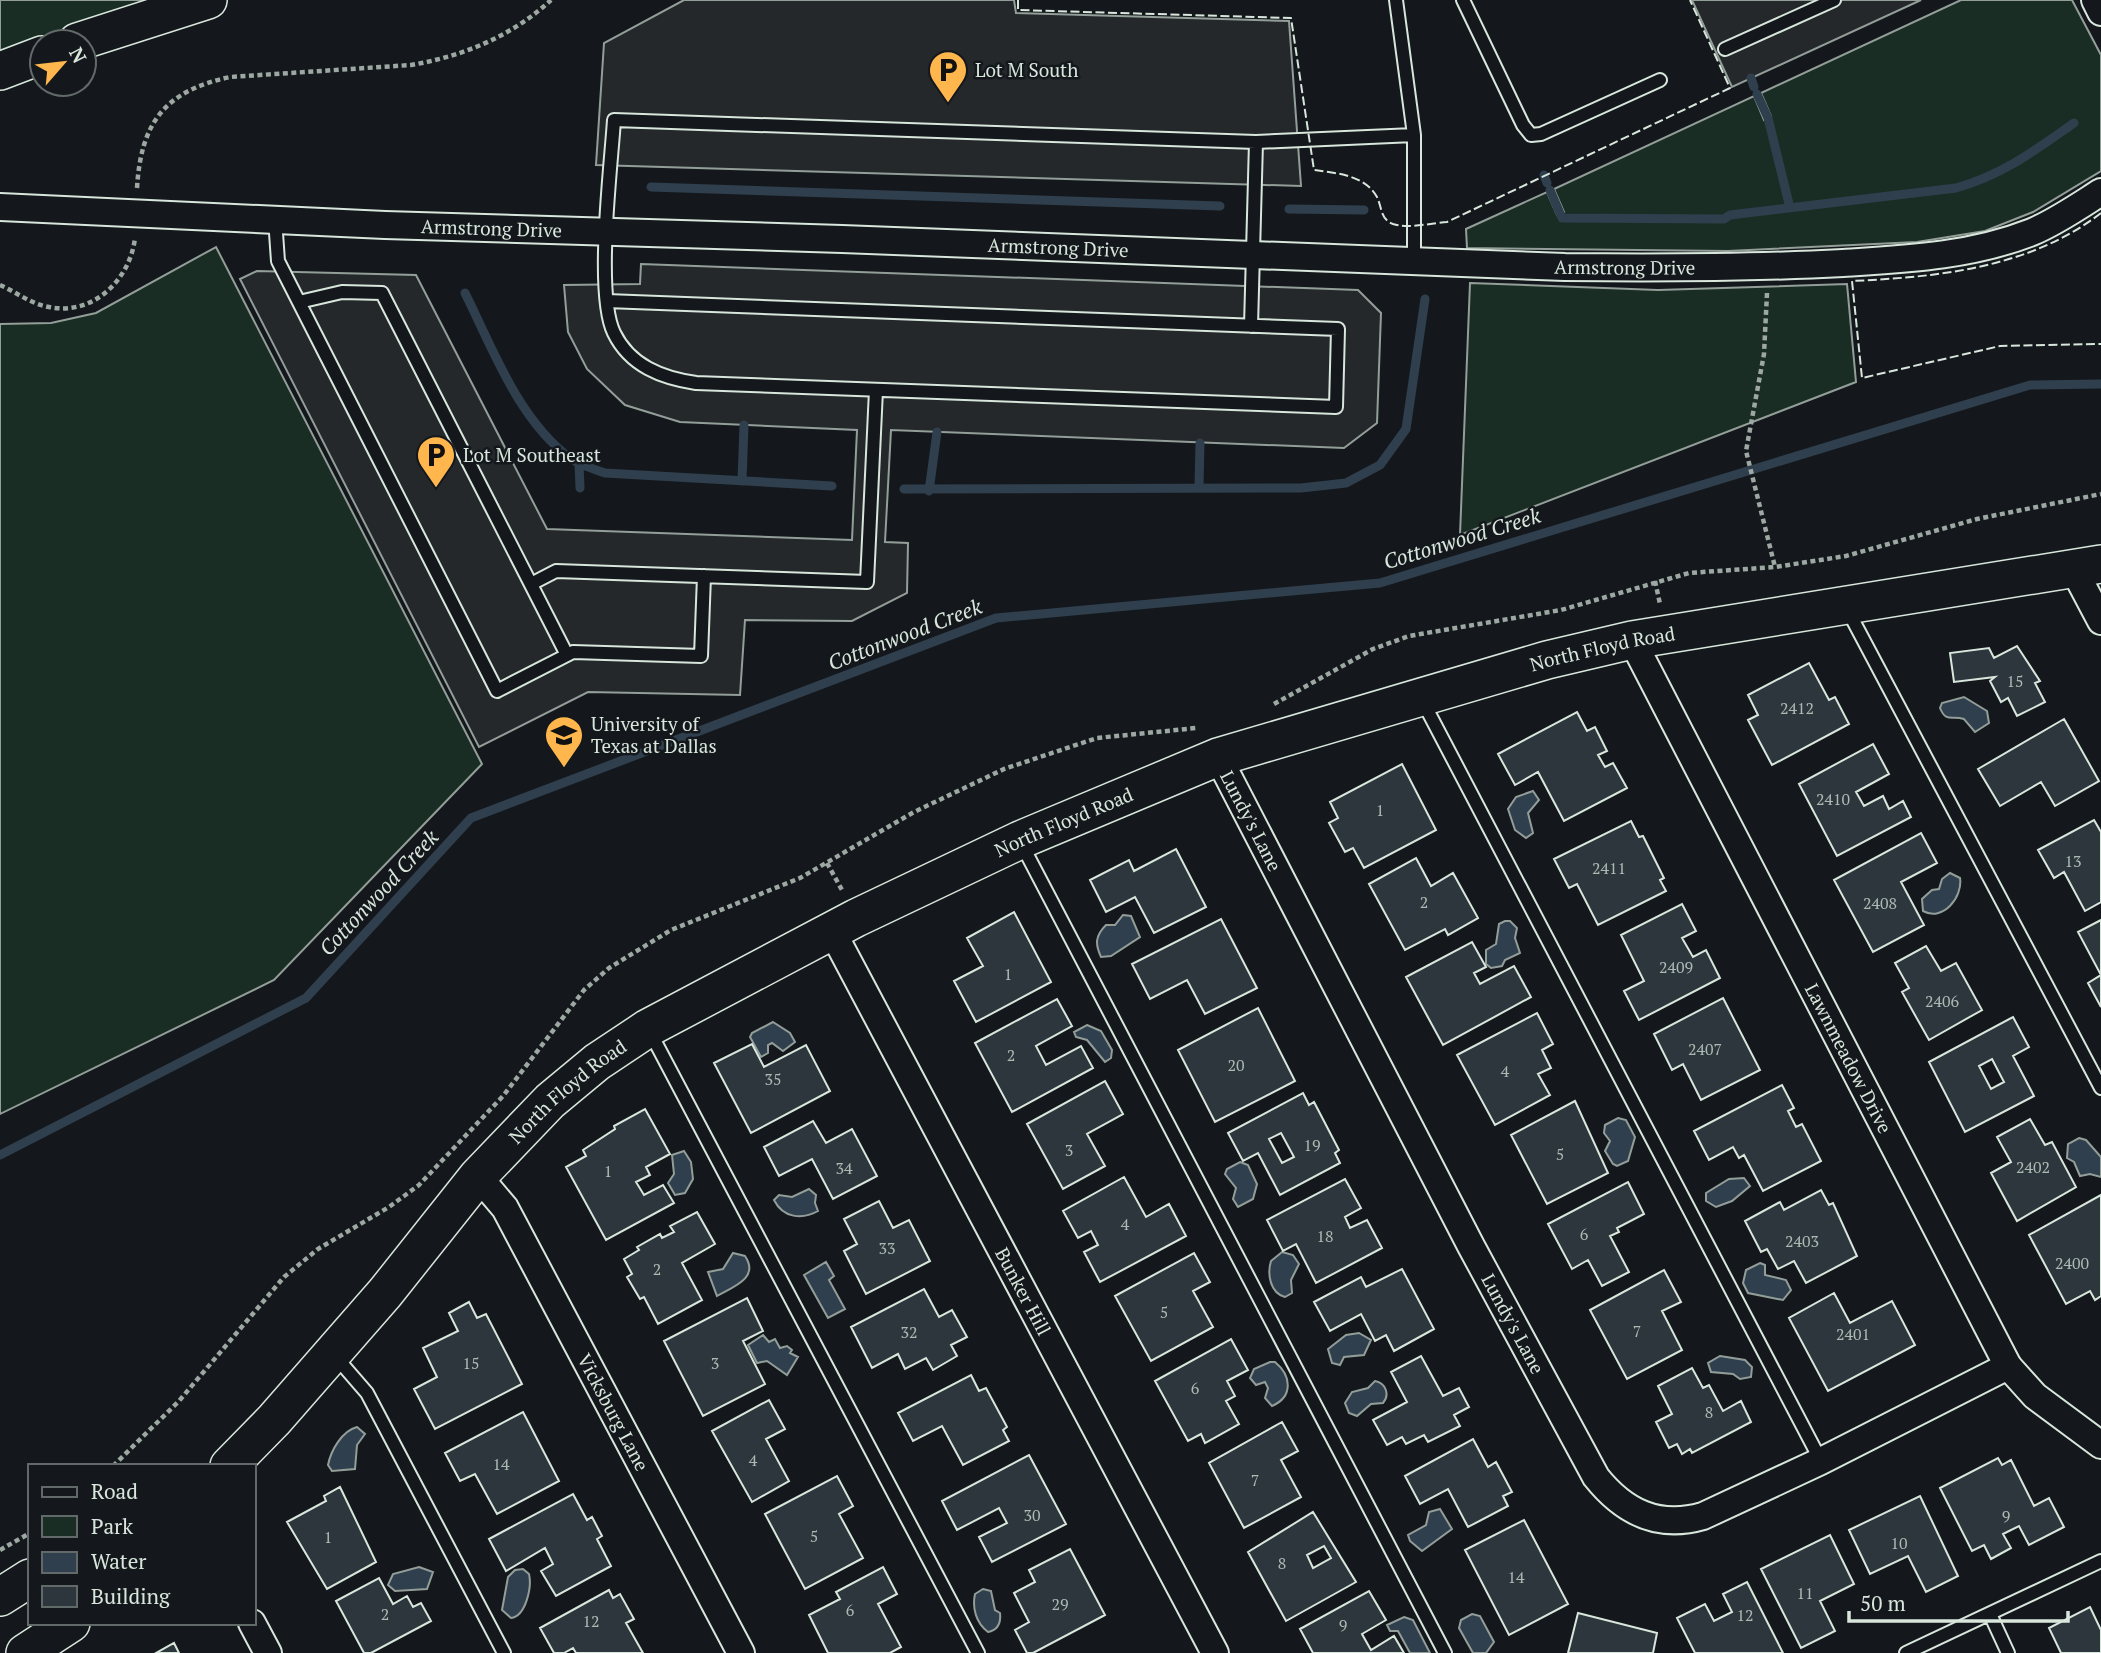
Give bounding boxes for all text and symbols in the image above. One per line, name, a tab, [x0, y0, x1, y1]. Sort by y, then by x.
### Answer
north arrow	[28, 28, 98, 98]
text: N	[64, 43, 93, 68]
parking icon: Lot M South	[927, 49, 969, 104]
place label: Lot M South	[975, 57, 1078, 82]
street label: Armstrong Drive	[421, 213, 562, 242]
street label: Armstrong Drive	[987, 232, 1129, 262]
street label: Armstrong Drive	[1554, 254, 1695, 280]
parking icon: Lot M Southeast	[415, 434, 457, 489]
place label: Lot M Southeast	[463, 442, 601, 467]
water label: Cottonwood Creek	[1380, 501, 1544, 575]
water label: Cottonwood Creek	[824, 592, 986, 676]
street label: North Floyd Road	[1527, 620, 1677, 676]
house number: 15	[2006, 670, 2024, 692]
house number: 2412	[1780, 697, 1814, 719]
place label: University of Texas at Dallas	[591, 711, 717, 758]
school or university icon: University of Texas at Dallas	[543, 714, 585, 769]
street label: Lundy's Lane	[1215, 766, 1288, 875]
street label: North Floyd Road	[990, 781, 1137, 862]
house number: 2410	[1816, 788, 1850, 810]
house number: 1	[1376, 799, 1384, 821]
water label: Cottonwood Creek	[313, 823, 445, 961]
house number: 13	[2064, 850, 2082, 872]
house number: 2411	[1592, 857, 1626, 879]
house number: 2	[1420, 891, 1428, 913]
house number: 2408	[1863, 892, 1897, 914]
house number: 2409	[1659, 956, 1693, 978]
house number: 1	[1004, 963, 1012, 985]
street label: Lawnmeadow Drive	[1800, 979, 1898, 1137]
house number: 2406	[1925, 990, 1960, 1012]
street label: North Floyd Road	[503, 1033, 631, 1149]
house number: 2407	[1688, 1038, 1722, 1060]
house number: 2	[1007, 1044, 1015, 1066]
house number: 20	[1227, 1054, 1245, 1076]
house number: 4	[1501, 1060, 1510, 1082]
house number: 35	[764, 1068, 782, 1090]
house number: 19	[1303, 1134, 1321, 1156]
house number: 3	[1065, 1139, 1073, 1161]
house number: 5	[1556, 1143, 1564, 1165]
house number: 2402	[2016, 1156, 2050, 1178]
house number: 34	[835, 1157, 853, 1179]
house number: 1	[604, 1160, 612, 1182]
house number: 4	[1121, 1213, 1130, 1235]
house number: 6	[1580, 1223, 1589, 1245]
house number: 18	[1316, 1225, 1334, 1247]
house number: 2403	[1785, 1230, 1819, 1252]
house number: 33	[878, 1237, 896, 1259]
street label: Bunker Hill	[990, 1243, 1057, 1339]
house number: 2400	[2055, 1252, 2089, 1274]
house number: 2	[653, 1258, 661, 1280]
street label: Lundy's Lane	[1476, 1269, 1551, 1378]
house number: 5	[1160, 1301, 1168, 1323]
house number: 7	[1633, 1320, 1641, 1342]
house number: 32	[900, 1321, 918, 1343]
house number: 2401	[1836, 1323, 1870, 1345]
street label: Vicksburg Lane	[572, 1349, 655, 1475]
house number: 15	[462, 1352, 480, 1374]
house number: 3	[711, 1352, 719, 1374]
house number: 6	[1191, 1377, 1200, 1399]
house number: 8	[1705, 1401, 1713, 1423]
house number: 4	[749, 1449, 758, 1471]
house number: 14	[492, 1453, 510, 1475]
legend	[28, 1464, 256, 1625]
house number: 7	[1251, 1469, 1259, 1491]
text: Road	[91, 1477, 138, 1505]
house number: 30	[1023, 1504, 1041, 1526]
house number: 9	[2002, 1505, 2010, 1527]
text: Park	[91, 1512, 133, 1540]
house number: 5	[810, 1525, 818, 1547]
house number: 1	[324, 1526, 332, 1548]
house number: 10	[1890, 1532, 1908, 1554]
text: Water	[91, 1547, 146, 1575]
house number: 8	[1278, 1552, 1286, 1574]
house number: 14	[1507, 1566, 1525, 1588]
scale bar	[1849, 1580, 2068, 1624]
text: Building	[91, 1582, 171, 1610]
house number: 11	[1796, 1582, 1814, 1604]
text: 50 m	[1860, 1589, 1906, 1617]
house number: 29	[1051, 1593, 1069, 1615]
house number: 6	[846, 1599, 855, 1621]
house number: 2	[381, 1603, 389, 1625]
house number: 12	[1736, 1604, 1754, 1626]
house number: 12	[582, 1610, 600, 1632]
house number: 9	[1339, 1614, 1347, 1636]

